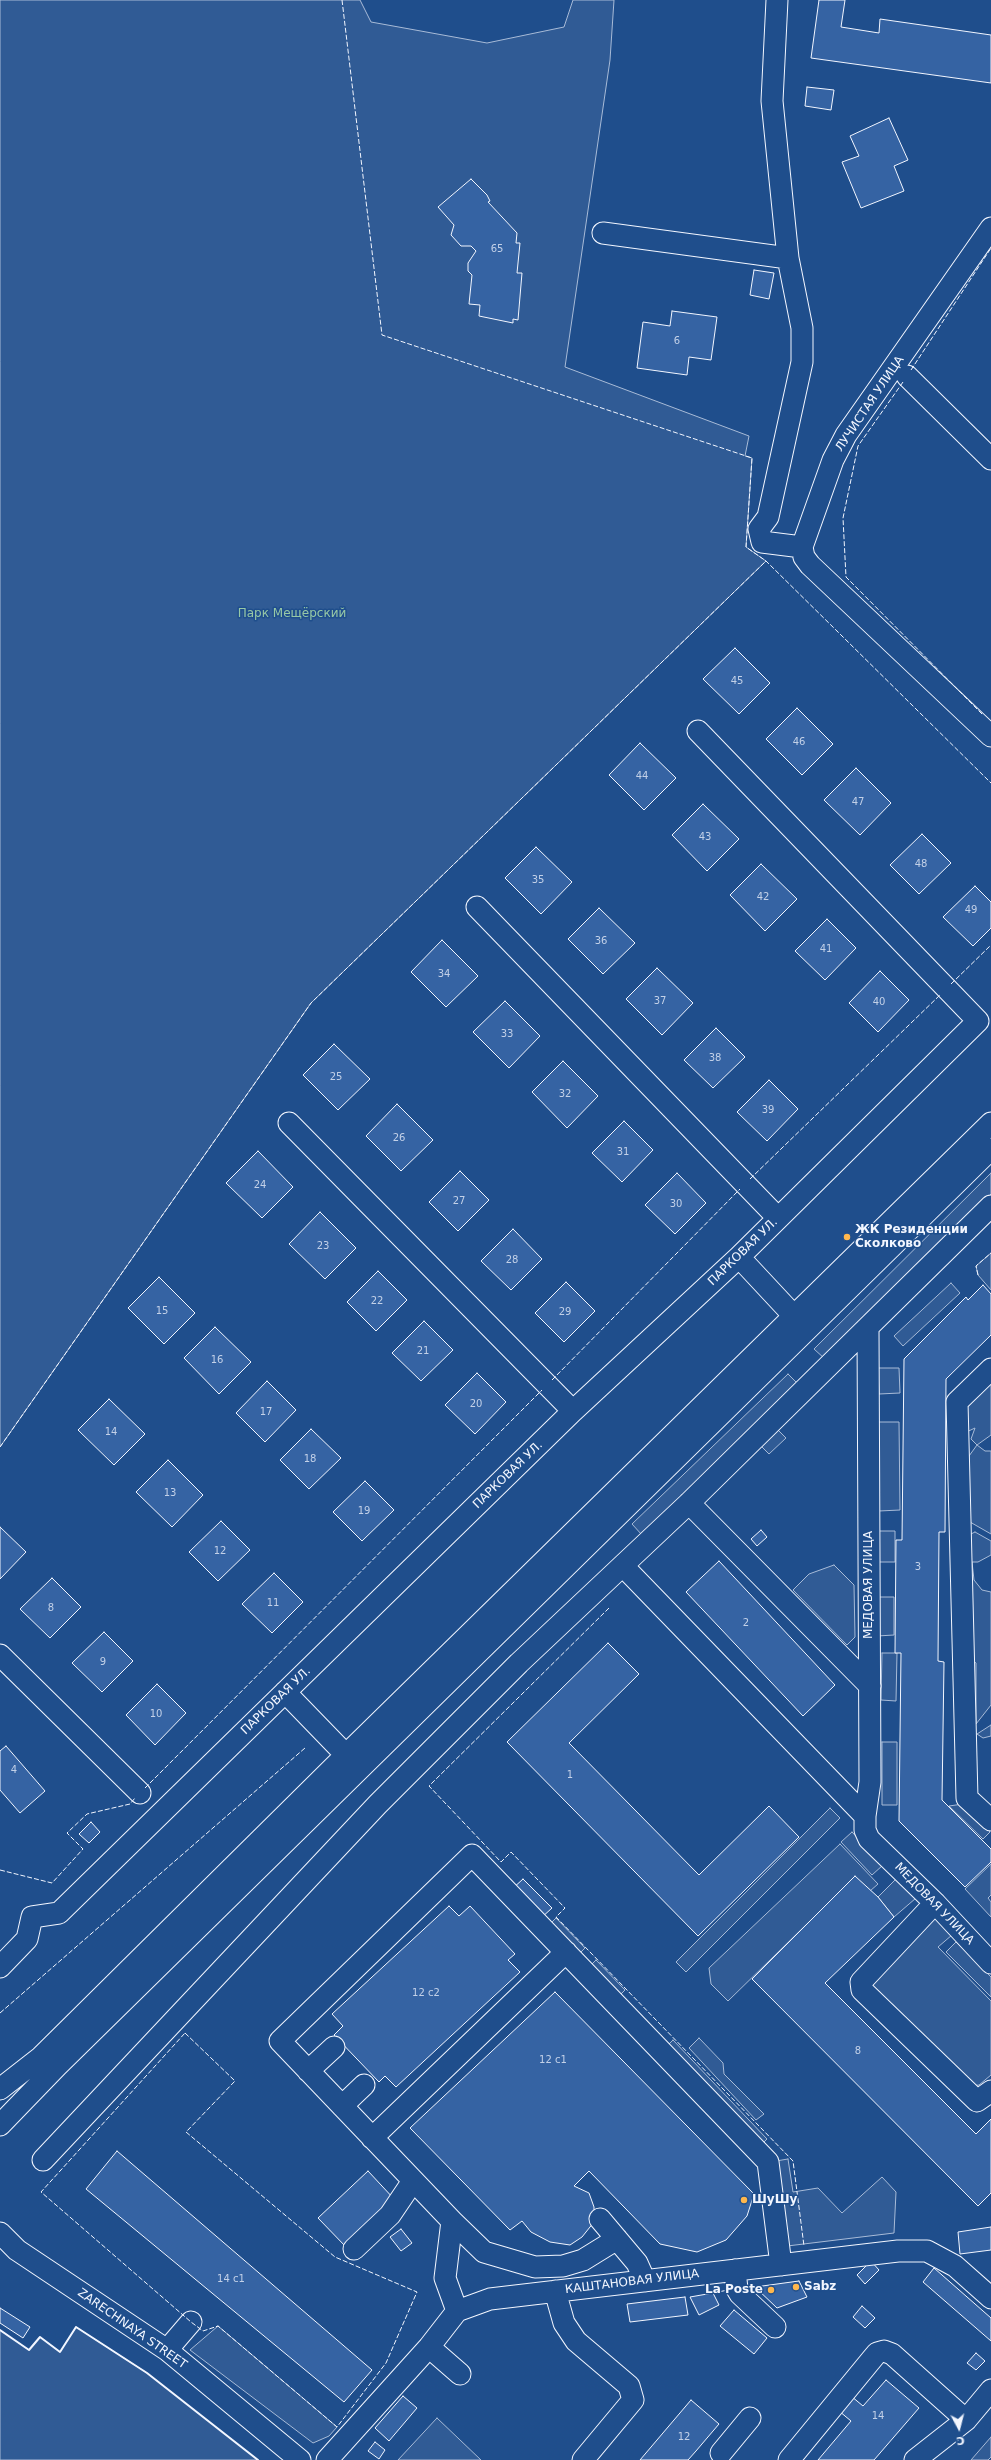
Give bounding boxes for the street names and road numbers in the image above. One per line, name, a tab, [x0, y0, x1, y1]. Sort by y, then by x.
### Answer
street label: ЛУЧИСТАЯ УЛИЦА	[833, 353, 907, 455]
street label: ПАРКОВАЯ УЛ.	[705, 1215, 781, 1289]
street label: ПАРКОВАЯ УЛ.	[470, 1438, 546, 1512]
street label: МЕДОВАЯ УЛИЦА	[862, 1531, 876, 1639]
street label: ПАРКОВАЯ УЛ.	[238, 1664, 314, 1738]
street label: МЕДОВАЯ УЛИЦА	[891, 1860, 977, 1948]
street label: КАШТАНОВАЯ УЛИЦА	[564, 2267, 700, 2297]
street label: ZARECHNAYA STREET	[75, 2286, 189, 2372]

